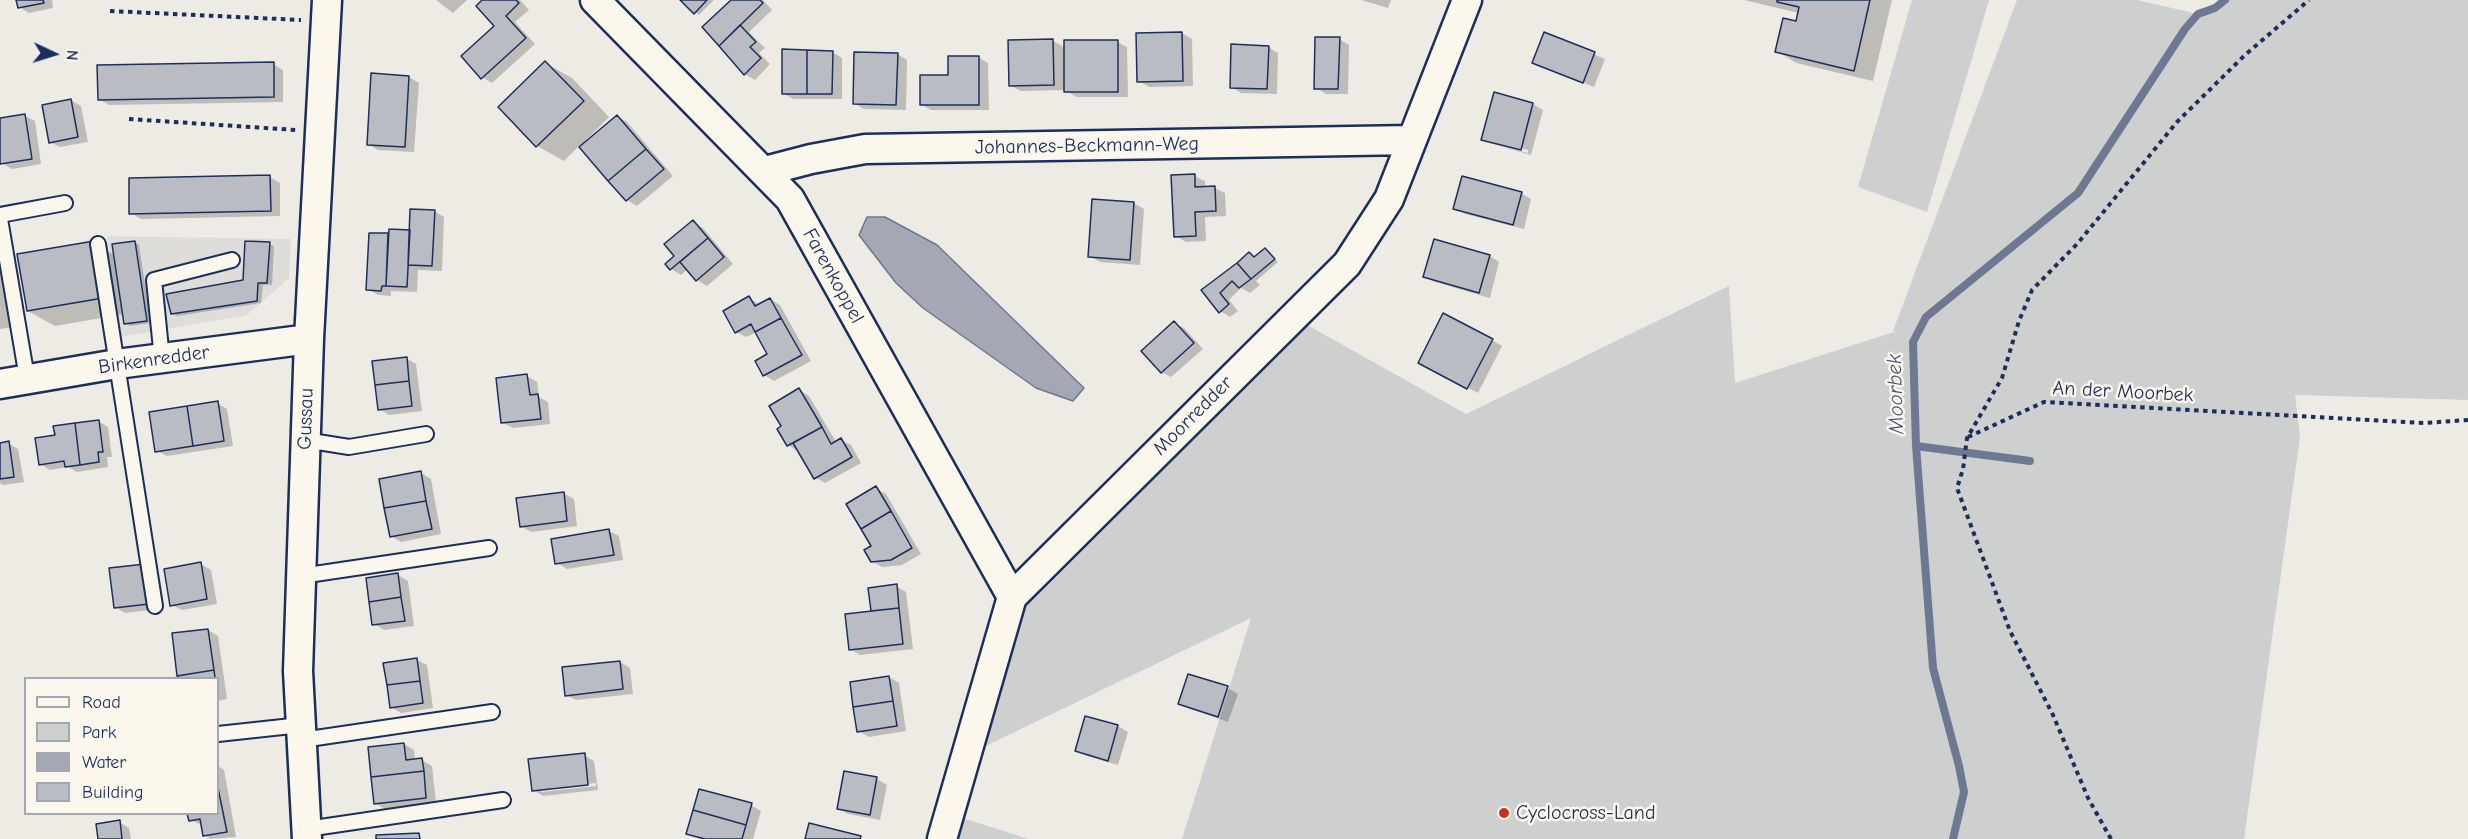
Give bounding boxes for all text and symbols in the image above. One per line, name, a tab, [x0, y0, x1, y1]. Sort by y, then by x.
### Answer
north arrow	[24, 24, 84, 84]
text: N	[63, 49, 81, 61]
street label: Johannes-Beckmann-Weg	[975, 132, 1199, 160]
street label: Farenkoppel	[797, 224, 869, 328]
street label: Birkenredder	[97, 340, 211, 380]
water label: Moorbek	[1882, 353, 1910, 435]
street label: Moorredder	[1148, 371, 1238, 461]
street label: An der Moorbek	[2052, 376, 2194, 408]
street label: Gussau	[293, 388, 319, 450]
legend	[24, 677, 219, 815]
text: Road	[82, 692, 121, 713]
text: Park	[82, 722, 116, 743]
text: Water	[82, 752, 126, 773]
text: Building	[82, 782, 144, 803]
place label: Cyclocross-Land	[1516, 801, 1656, 825]
marker: Cyclocross-Land	[1497, 806, 1511, 820]

